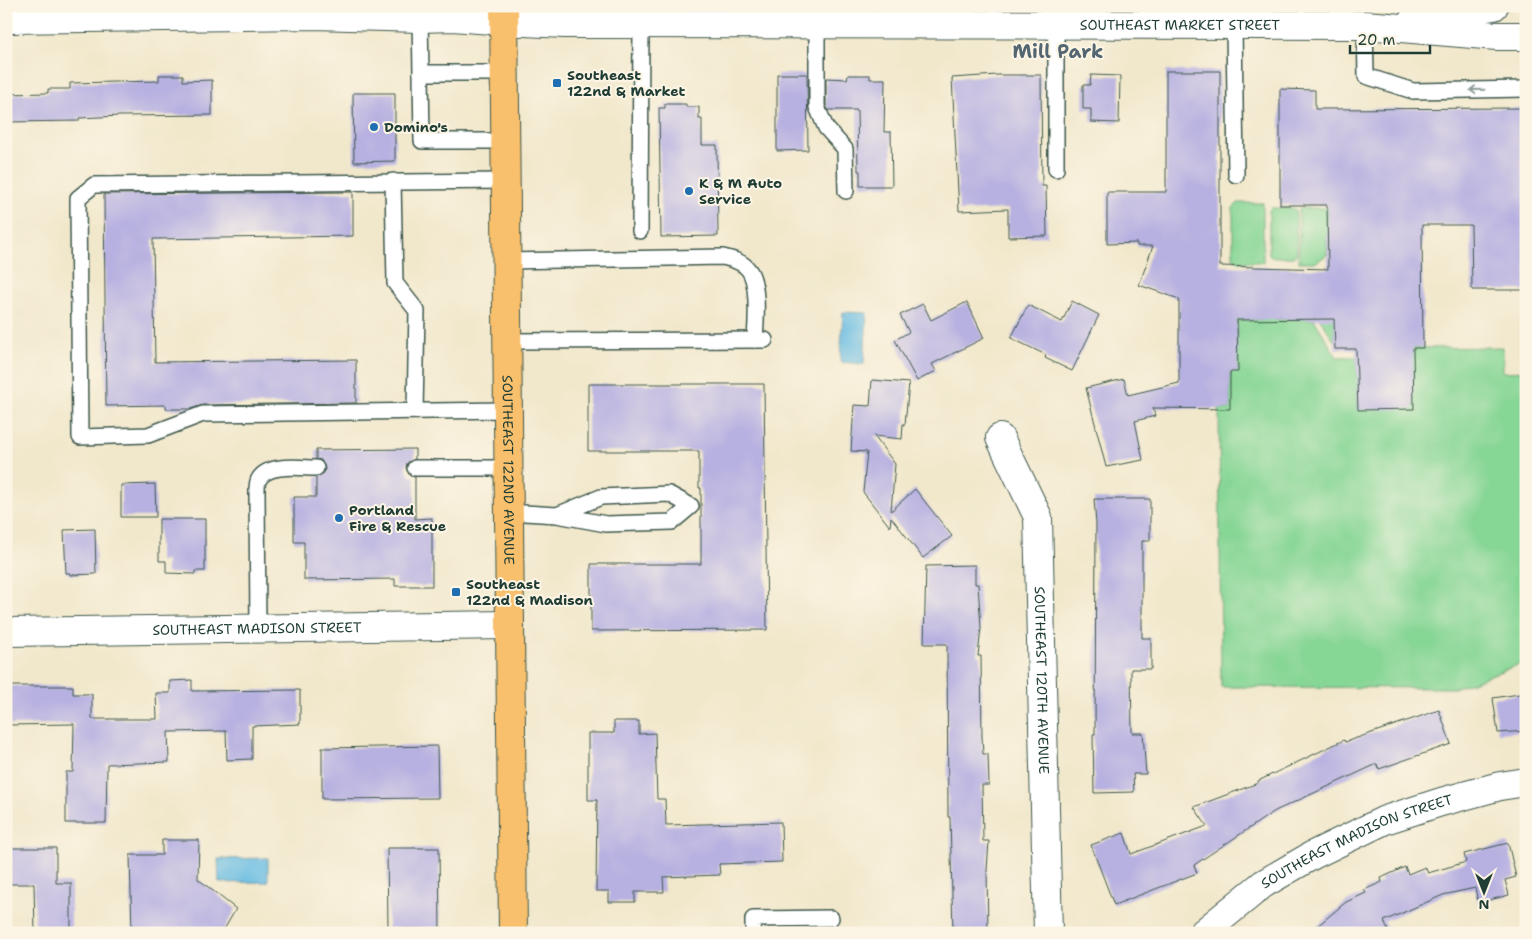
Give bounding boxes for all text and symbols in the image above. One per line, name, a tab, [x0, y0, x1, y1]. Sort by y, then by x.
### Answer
street label: SOUTHEAST MARKET STREET	[1080, 16, 1280, 34]
scale bar	[1350, 22, 1430, 54]
text: 20 m	[1357, 30, 1396, 50]
district label: Mill Park	[1013, 39, 1103, 64]
place label: Southeast 122nd & Market	[567, 66, 686, 100]
marker: Southeast 122nd & Market	[551, 77, 563, 89]
one-way arrow	[1469, 85, 1486, 95]
place label: Domino's	[384, 118, 448, 136]
marker: Domino's	[368, 121, 380, 133]
place label: K & M Auto Service	[699, 174, 782, 208]
marker: K & M Auto Service	[683, 185, 695, 197]
street label: SOUTHEAST 122ND AVENUE	[499, 375, 518, 565]
place label: Portland Fire & Rescue	[349, 501, 446, 535]
marker: Portland Fire & Rescue	[333, 512, 345, 524]
place label: Southeast 122nd & Madison	[466, 575, 593, 609]
marker: Southeast 122nd & Madison	[450, 586, 462, 598]
street label: SOUTHEAST 120TH AVENUE	[1031, 586, 1053, 775]
street label: SOUTHEAST MADISON STREET	[152, 618, 362, 639]
street label: SOUTHEAST MADISON STREET	[1258, 790, 1455, 892]
north arrow	[1460, 866, 1510, 916]
text: N	[1478, 896, 1490, 914]

